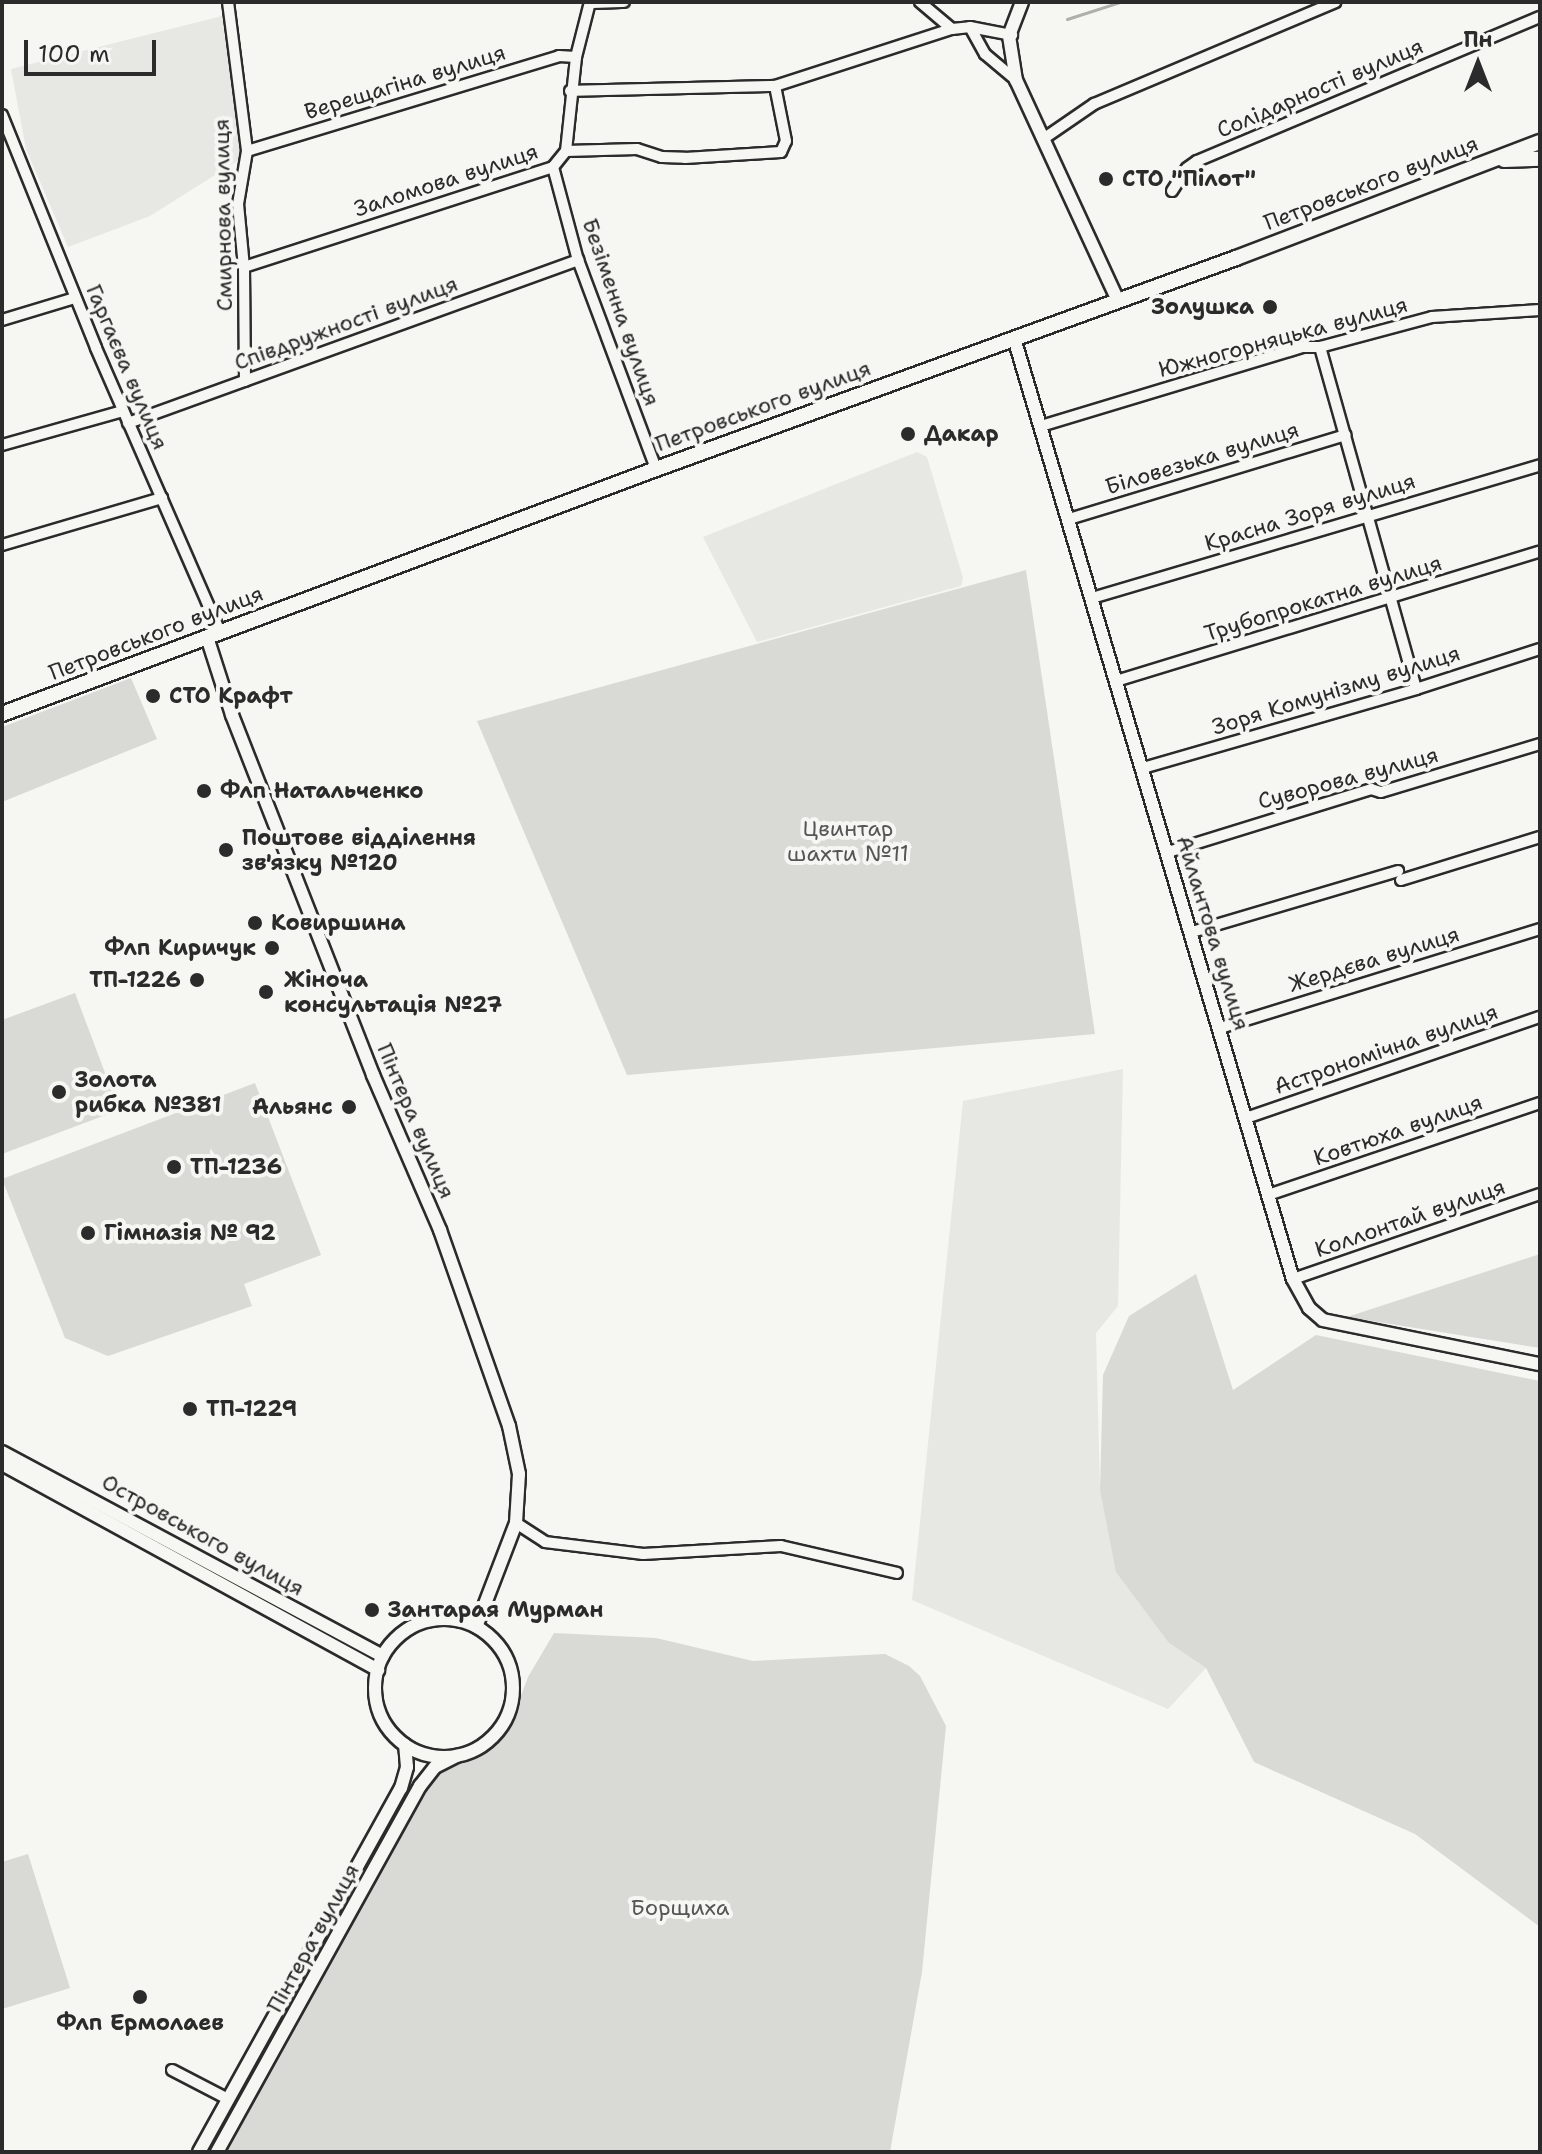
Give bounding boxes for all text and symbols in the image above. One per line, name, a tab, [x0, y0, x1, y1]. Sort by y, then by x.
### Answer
scale bar	[28, 24, 160, 74]
north arrow	[1438, 24, 1518, 104]
text: Пн	[1463, 25, 1493, 54]
street label: Солідарності вулиця	[1213, 33, 1427, 143]
text: 100 m	[38, 38, 110, 70]
street label: Верещагіна вулиця	[301, 39, 509, 125]
street label: Смирнова вулиця	[208, 119, 238, 311]
street label: Петровського вулиця	[1260, 130, 1482, 236]
street label: Заломова вулиця	[351, 138, 541, 222]
place label: СТО "Пілот"	[1122, 166, 1256, 192]
marker: СТО "Пілот"	[1097, 170, 1115, 188]
street label: Безіменна вулиця	[577, 215, 665, 409]
street label: Співдружності вулиця	[231, 270, 461, 376]
street label: Гаргаєва вулиця	[80, 280, 174, 454]
street label: Южногорняцька вулиця	[1156, 291, 1410, 383]
place label: Золушка	[1151, 294, 1254, 320]
marker: Золушка	[1261, 298, 1279, 316]
street label: Петровського вулиця	[652, 355, 874, 457]
street label: Біловезька вулиця	[1102, 416, 1302, 500]
place label: Дакар	[924, 421, 999, 447]
marker: Дакар	[899, 425, 917, 443]
street label: Красна Зоря вулиця	[1201, 467, 1419, 557]
street label: Трубопрокатна вулиця	[1201, 549, 1445, 647]
street label: Петровського вулиця	[45, 580, 267, 686]
street label: Зоря Комунізму вулиця	[1209, 640, 1463, 740]
place label: СТО Крафт	[169, 683, 293, 709]
marker: СТО Крафт	[144, 687, 162, 705]
street label: Суворова вулиця	[1255, 741, 1441, 815]
place label: Флп Натальченко	[220, 778, 424, 804]
marker: Флп Натальченко	[195, 782, 213, 800]
park label: Цвинтар шахти №11	[787, 815, 909, 866]
place label: Поштове відділення зв'язку №120	[242, 824, 476, 876]
street label: Айлантова вулиця	[1171, 832, 1255, 1034]
marker: Поштове відділення зв'язку №120	[217, 841, 235, 859]
place label: Ковиршина	[271, 910, 406, 936]
marker: Ковиршина	[246, 914, 264, 932]
street label: Жердєва вулиця	[1285, 920, 1463, 998]
place label: Флп Киричук	[104, 935, 256, 961]
marker: Флп Киричук	[263, 939, 281, 957]
place label: Жіноча консультація №27	[284, 966, 502, 1018]
place label: ТП-1226	[89, 967, 181, 993]
marker: ТП-1226	[188, 971, 206, 989]
marker: Жіноча консультація №27	[255, 981, 277, 1003]
street label: Астрономічна вулиця	[1271, 998, 1501, 1100]
street label: Пінтера вулиця	[371, 1039, 461, 1203]
place label: Золота рибка №381	[75, 1066, 222, 1118]
marker: Золота рибка №381	[50, 1083, 68, 1101]
street label: Ковтюха вулиця	[1310, 1089, 1486, 1171]
place label: Альянс	[252, 1094, 333, 1120]
marker: Альянс	[340, 1098, 358, 1116]
place label: ТП-1236	[190, 1154, 282, 1180]
marker: ТП-1236	[165, 1158, 183, 1176]
street label: Коллонтай вулиця	[1311, 1173, 1509, 1263]
place label: Гімназія № 92	[104, 1220, 276, 1246]
marker: Гімназія № 92	[79, 1224, 97, 1242]
place label: ТП-1229	[206, 1396, 297, 1422]
marker: ТП-1229	[181, 1400, 199, 1418]
street label: Островського вулиця	[97, 1468, 309, 1602]
place label: Зантарая Мурман	[388, 1597, 604, 1623]
marker: Зантарая Мурман	[363, 1601, 381, 1619]
street label: Пінтера вулиця	[261, 1859, 365, 2017]
park label: Борщиха	[631, 1895, 729, 1921]
marker: Флп Ермолаев	[131, 1988, 149, 2006]
place label: Флп Ермолаев	[56, 2010, 224, 2036]

